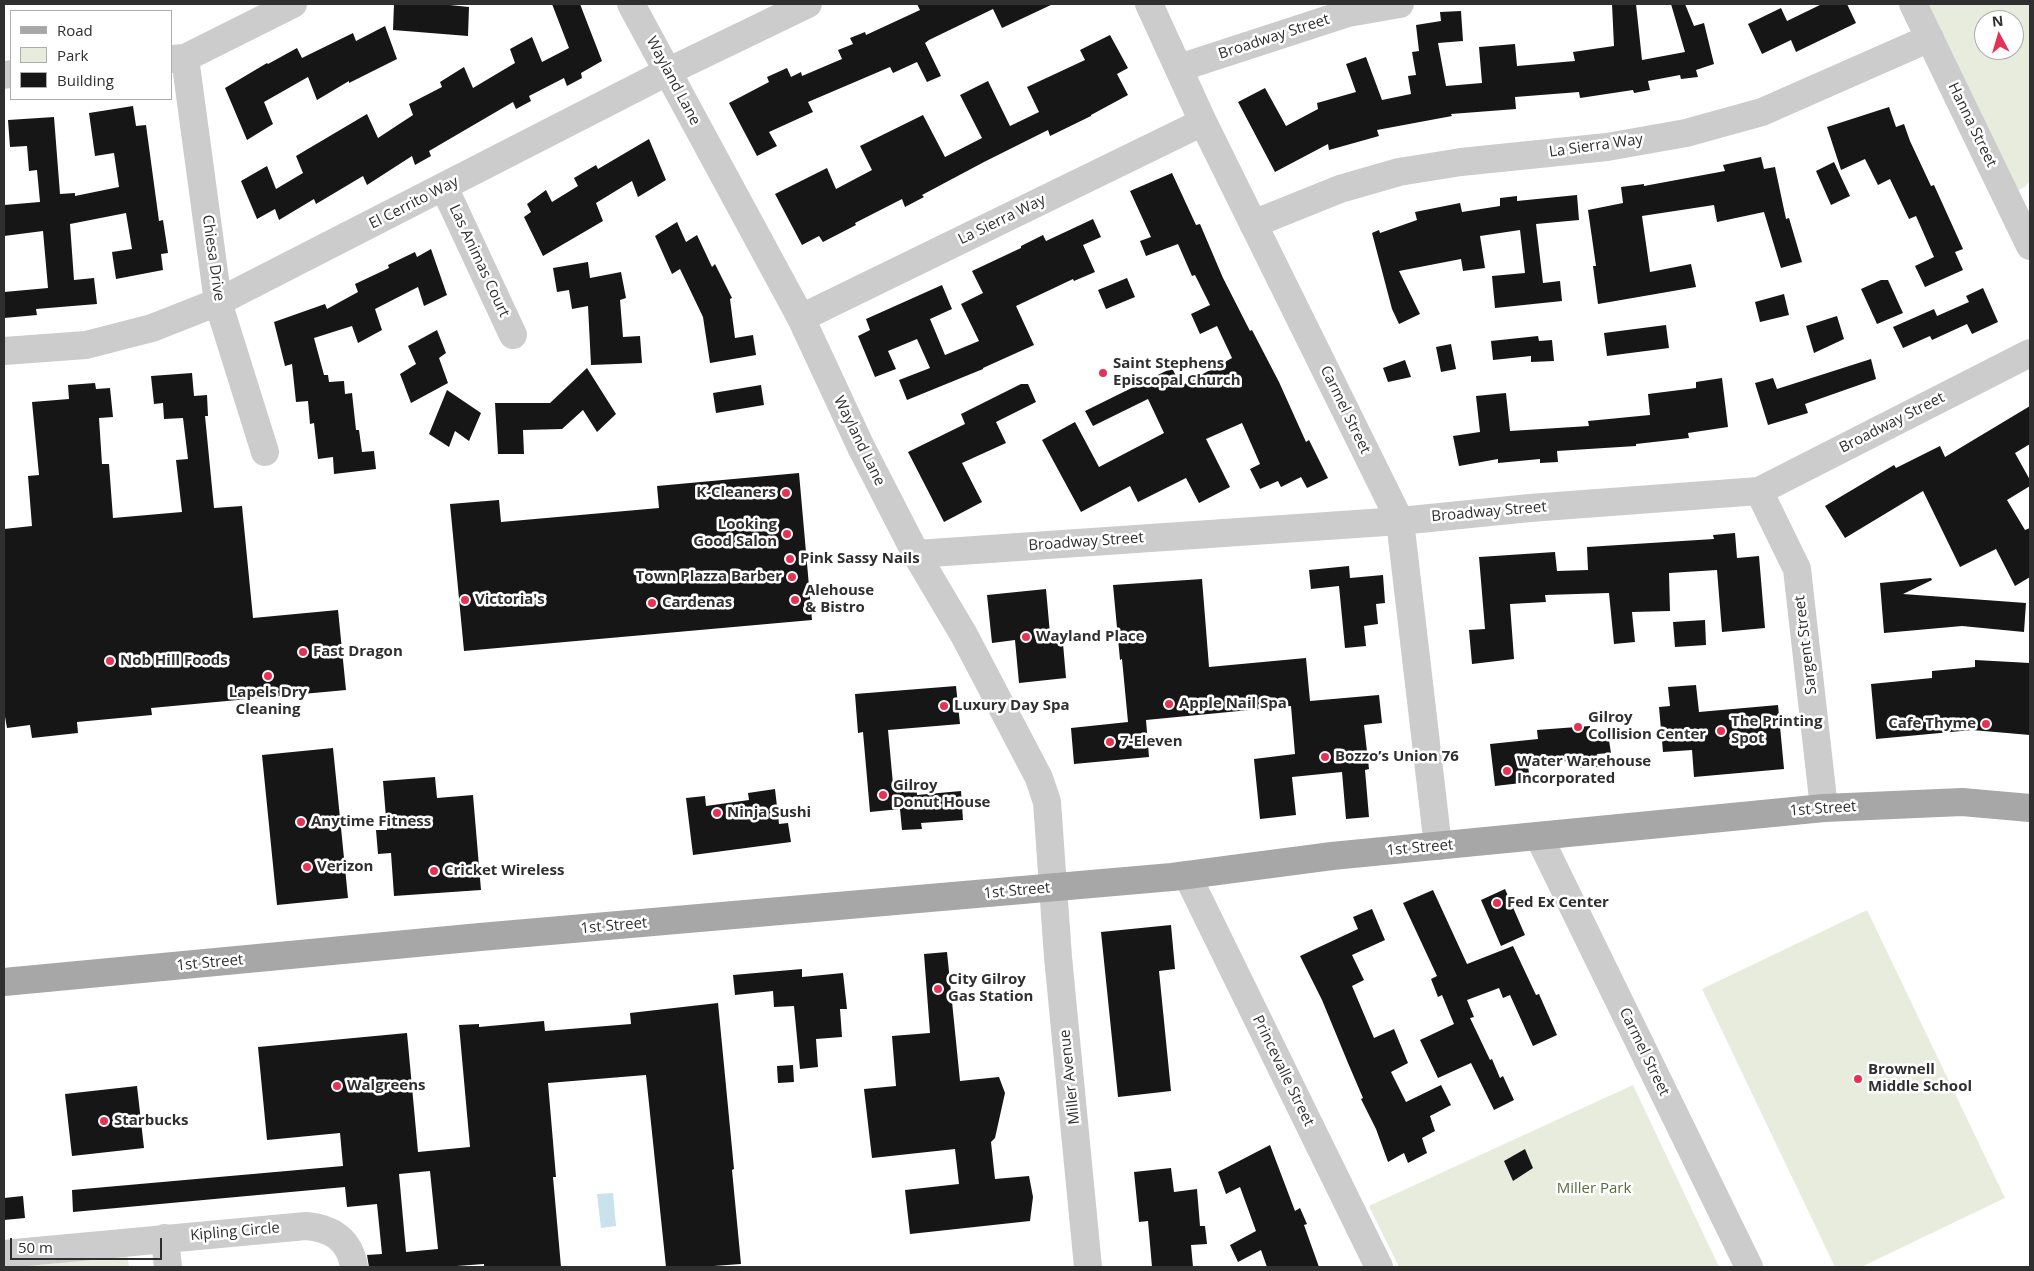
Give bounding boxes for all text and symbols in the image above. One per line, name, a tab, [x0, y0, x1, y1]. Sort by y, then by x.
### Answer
legend	[10, 10, 172, 100]
north arrow	[1974, 10, 2024, 60]
street label: Broadway Street	[1216, 11, 1332, 63]
text: N	[1991, 11, 2004, 31]
text: Road	[57, 20, 93, 40]
street label: Wayland Lane	[642, 34, 704, 128]
text: Park	[57, 45, 88, 65]
text: Building	[57, 70, 114, 90]
street label: Hanna Street	[1944, 80, 2000, 170]
street label: La Sierra Way	[1548, 130, 1644, 162]
street label: El Cerrito Way	[366, 173, 462, 233]
street label: La Sierra Way	[956, 191, 1048, 249]
street label: Las Animas Court	[445, 202, 513, 320]
street label: Chiesa Drive	[198, 214, 228, 302]
place label: Saint Stephens Episcopal Church	[1113, 355, 1241, 390]
street label: Carmel Street	[1316, 363, 1374, 457]
marker: Saint Stephens Episcopal Church	[1097, 367, 1109, 379]
street label: Broadway Street	[1836, 389, 1948, 457]
street label: Wayland Lane	[829, 393, 889, 489]
place label: K-Cleaners	[696, 484, 776, 502]
marker: K-Cleaners	[780, 487, 792, 499]
street label: Broadway Street	[1431, 498, 1547, 526]
place label: Looking Good Salon	[693, 516, 777, 551]
marker: Looking Good Salon	[781, 528, 793, 540]
street label: Broadway Street	[1028, 529, 1144, 555]
place label: Pink Sassy Nails	[800, 550, 920, 568]
marker: Pink Sassy Nails	[784, 553, 796, 565]
place label: Town Plazza Barber	[636, 568, 782, 586]
marker: Town Plazza Barber	[786, 571, 798, 583]
place label: Alehouse & Bistro	[805, 582, 874, 617]
place label: Victoria's	[475, 591, 545, 609]
marker: Victoria's	[459, 594, 471, 606]
place label: Cardenas	[662, 594, 732, 612]
marker: Alehouse & Bistro	[789, 594, 801, 606]
street label: Sargent Street	[1791, 594, 1821, 696]
marker: Cardenas	[646, 597, 658, 609]
place label: Wayland Place	[1036, 628, 1145, 646]
marker: Wayland Place	[1020, 631, 1032, 643]
place label: Fast Dragon	[313, 643, 403, 661]
marker: Fast Dragon	[297, 646, 309, 658]
place label: Nob Hill Foods	[120, 652, 228, 670]
marker: Nob Hill Foods	[104, 655, 116, 667]
marker: Lapels Dry Cleaning	[262, 670, 274, 682]
place label: Lapels Dry Cleaning	[229, 684, 307, 719]
place label: Apple Nail Spa	[1179, 695, 1287, 713]
place label: Luxury Day Spa	[954, 697, 1070, 715]
marker: Apple Nail Spa	[1163, 698, 1175, 710]
marker: Luxury Day Spa	[938, 700, 950, 712]
place label: Gilroy Collision Center	[1588, 709, 1706, 744]
place label: The Printing Spot	[1731, 713, 1822, 748]
place label: Cafe Thyme	[1888, 715, 1976, 733]
marker: Cafe Thyme	[1980, 718, 1992, 730]
marker: Gilroy Collision Center	[1572, 721, 1584, 733]
marker: The Printing Spot	[1715, 725, 1727, 737]
place label: 7-Eleven	[1120, 733, 1182, 751]
marker: 7-Eleven	[1104, 736, 1116, 748]
place label: Bozzo’s Union 76	[1335, 748, 1459, 766]
marker: Bozzo’s Union 76	[1319, 751, 1331, 763]
place label: Water Warehouse Incorporated	[1517, 753, 1651, 788]
marker: Water Warehouse Incorporated	[1501, 765, 1513, 777]
place label: Gilroy Donut House	[893, 777, 990, 812]
marker: Gilroy Donut House	[877, 789, 889, 801]
street label: 1st Street	[1789, 798, 1857, 820]
place label: Ninja Sushi	[727, 804, 811, 822]
marker: Ninja Sushi	[711, 807, 723, 819]
place label: Anytime Fitness	[311, 813, 431, 831]
marker: Anytime Fitness	[295, 816, 307, 828]
street label: 1st Street	[1386, 836, 1454, 860]
place label: Verizon	[317, 858, 373, 876]
marker: Verizon	[301, 861, 313, 873]
place label: Cricket Wireless	[444, 862, 564, 880]
marker: Cricket Wireless	[428, 865, 440, 877]
street label: 1st Street	[983, 879, 1051, 903]
place label: Fed Ex Center	[1507, 894, 1609, 912]
marker: Fed Ex Center	[1491, 897, 1503, 909]
street label: 1st Street	[580, 914, 648, 938]
street label: 1st Street	[176, 951, 244, 975]
place label: City Gilroy Gas Station	[948, 971, 1033, 1006]
marker: City Gilroy Gas Station	[932, 983, 944, 995]
street label: Carmel Street	[1615, 1005, 1673, 1099]
street label: Princevalle Street	[1248, 1013, 1318, 1129]
street label: Miller Avenue	[1056, 1029, 1084, 1125]
place label: Brownell Middle School	[1868, 1061, 1972, 1096]
marker: Brownell Middle School	[1852, 1073, 1864, 1085]
place label: Walgreens	[347, 1077, 425, 1095]
marker: Walgreens	[331, 1080, 343, 1092]
place label: Starbucks	[114, 1112, 188, 1130]
marker: Starbucks	[98, 1115, 110, 1127]
park label: Miller Park	[1557, 1180, 1631, 1198]
street label: Kipling Circle	[190, 1219, 280, 1245]
scale bar	[12, 1228, 165, 1260]
text: 50 m	[18, 1237, 53, 1257]

